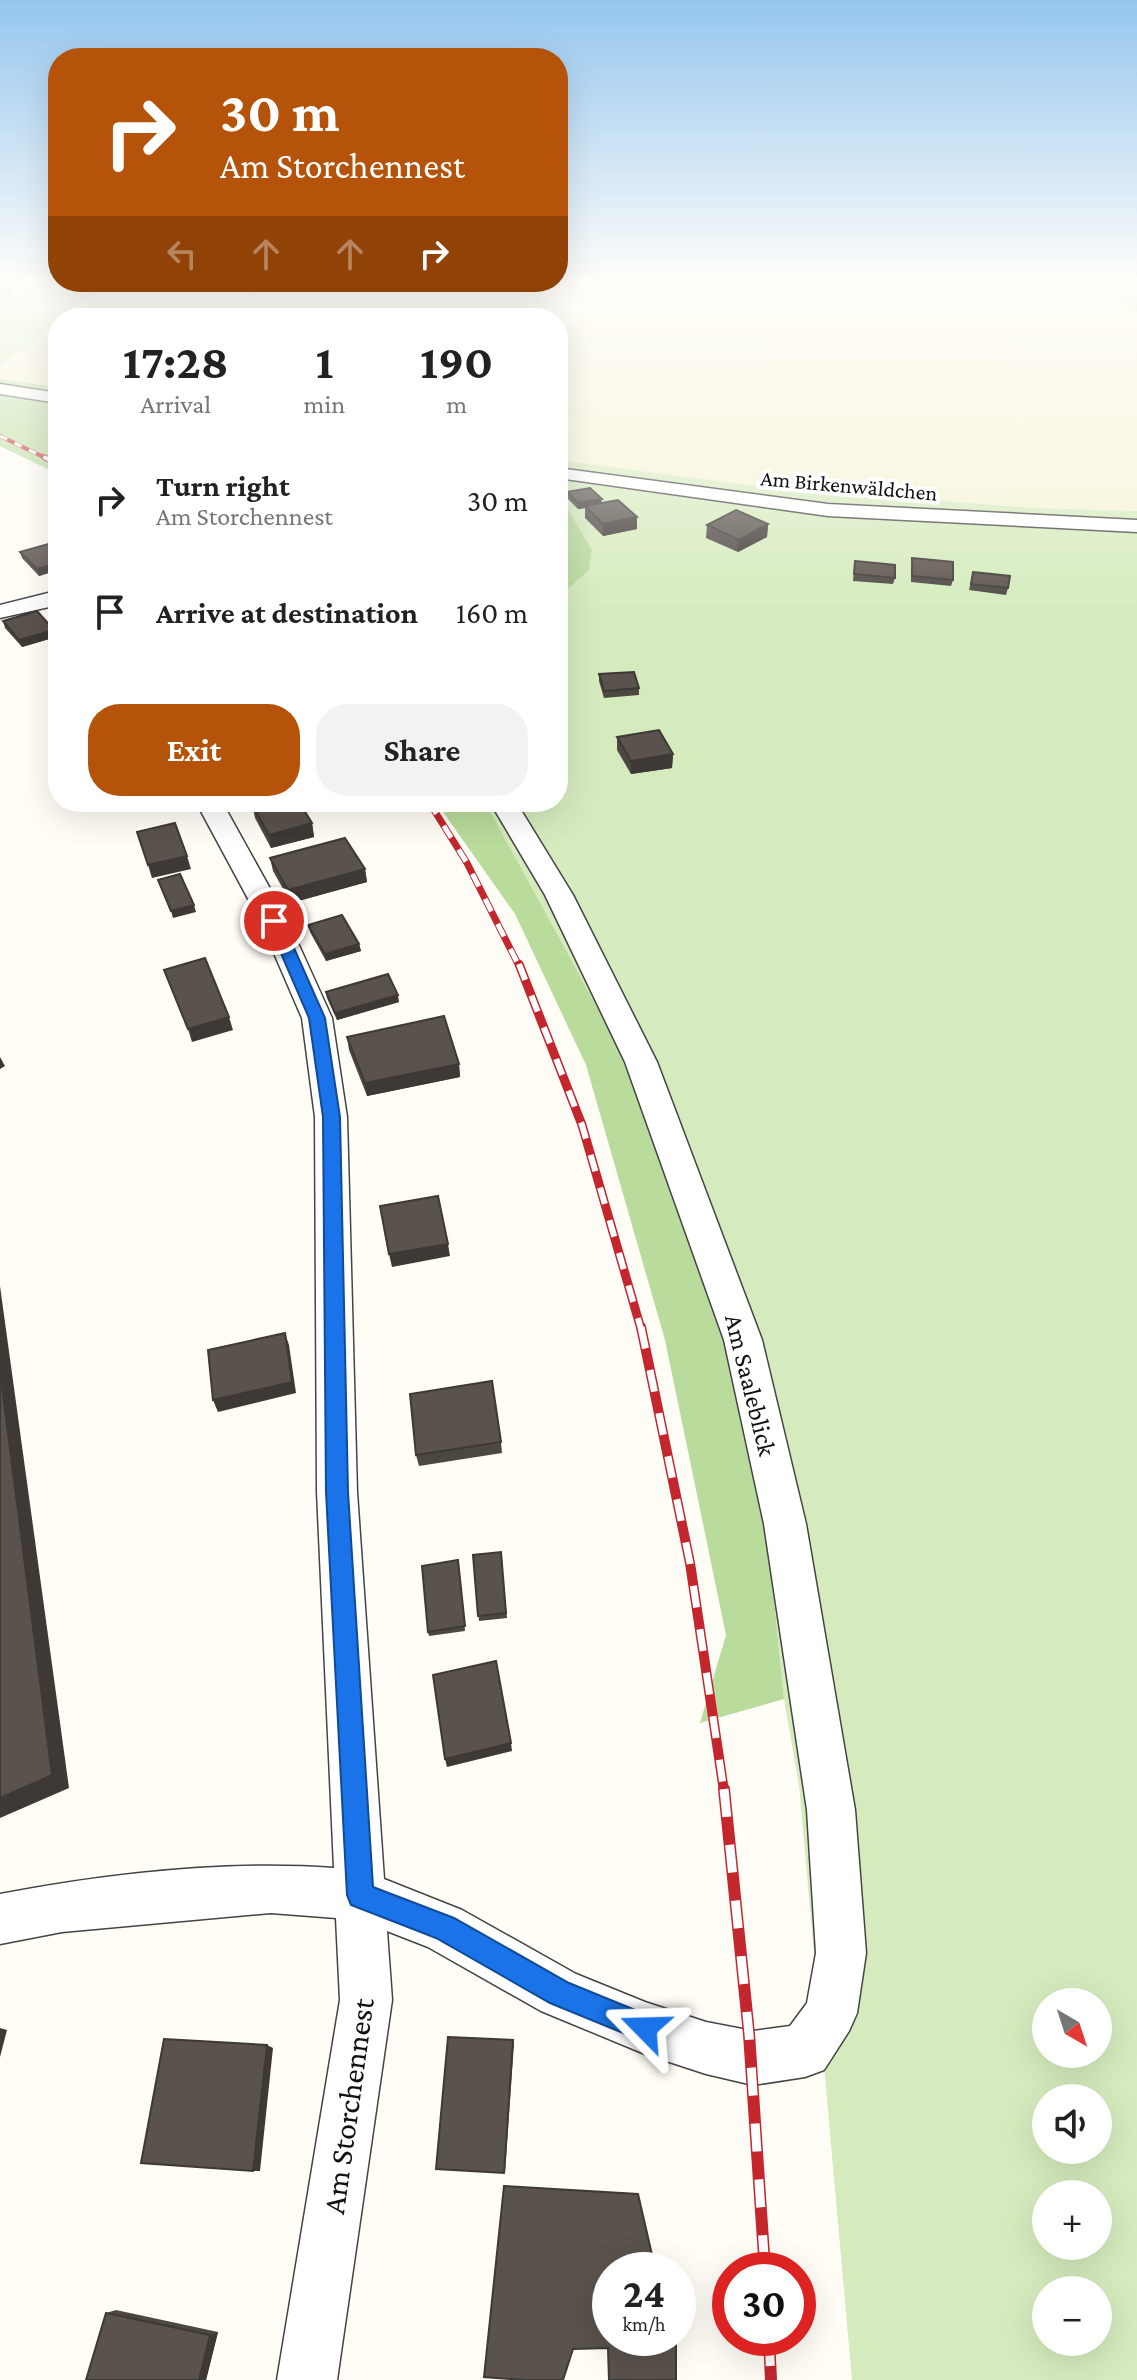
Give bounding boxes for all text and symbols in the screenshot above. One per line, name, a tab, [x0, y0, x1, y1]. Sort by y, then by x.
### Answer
icon: right	[88, 80, 192, 184]
text: 30 m	[220, 81, 340, 143]
text: Am Storchennest	[220, 146, 465, 186]
icon: left	[160, 232, 204, 276]
icon: ahead	[244, 232, 288, 276]
icon: ahead	[328, 232, 372, 276]
icon: right	[412, 232, 456, 276]
text: 17:28	[123, 335, 229, 388]
text: 1	[315, 335, 333, 388]
text: 190	[420, 335, 493, 388]
text: Arrival	[140, 390, 211, 419]
text: min	[304, 390, 345, 419]
text: m	[446, 390, 467, 419]
street label: Am Birkenwäldchen	[759, 465, 939, 506]
text: Turn right	[156, 469, 290, 502]
icon: right	[88, 478, 132, 522]
text: 30 m	[467, 484, 528, 517]
text: Am Storchennest	[156, 502, 333, 531]
icon: arrive	[88, 590, 132, 634]
text: Arrive at destination	[156, 596, 418, 629]
text: 160 m	[456, 596, 528, 629]
button: Exit	[88, 704, 300, 796]
button: Share	[316, 704, 528, 796]
pin	[240, 887, 308, 955]
icon: arrive	[252, 899, 296, 943]
street label: Am Saaleblick	[719, 1311, 782, 1460]
position arrow	[603, 1986, 687, 2070]
north arrow	[1032, 1988, 1112, 2068]
map controls	[1032, 1988, 1112, 2356]
street label: Am Storchennest	[315, 1995, 381, 2216]
button: sound	[1032, 2084, 1112, 2164]
button: +	[1032, 2180, 1112, 2260]
speed limit sign: 30	[712, 2252, 816, 2356]
text: 24	[623, 2271, 665, 2316]
button: −	[1032, 2276, 1112, 2356]
text: km/h	[622, 2313, 666, 2335]

